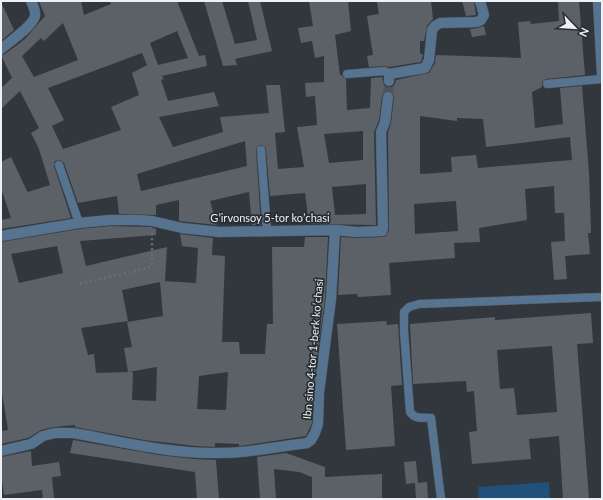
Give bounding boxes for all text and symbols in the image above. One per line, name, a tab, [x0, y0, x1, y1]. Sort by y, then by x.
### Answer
north arrow	[555, 8, 595, 48]
text: N	[577, 26, 592, 39]
street label: Gʼirvonsoy 5-tor koʼchasi	[210, 211, 330, 224]
street label: Ibn sino 4-tor 1-berk koʼchasi	[300, 278, 325, 420]

